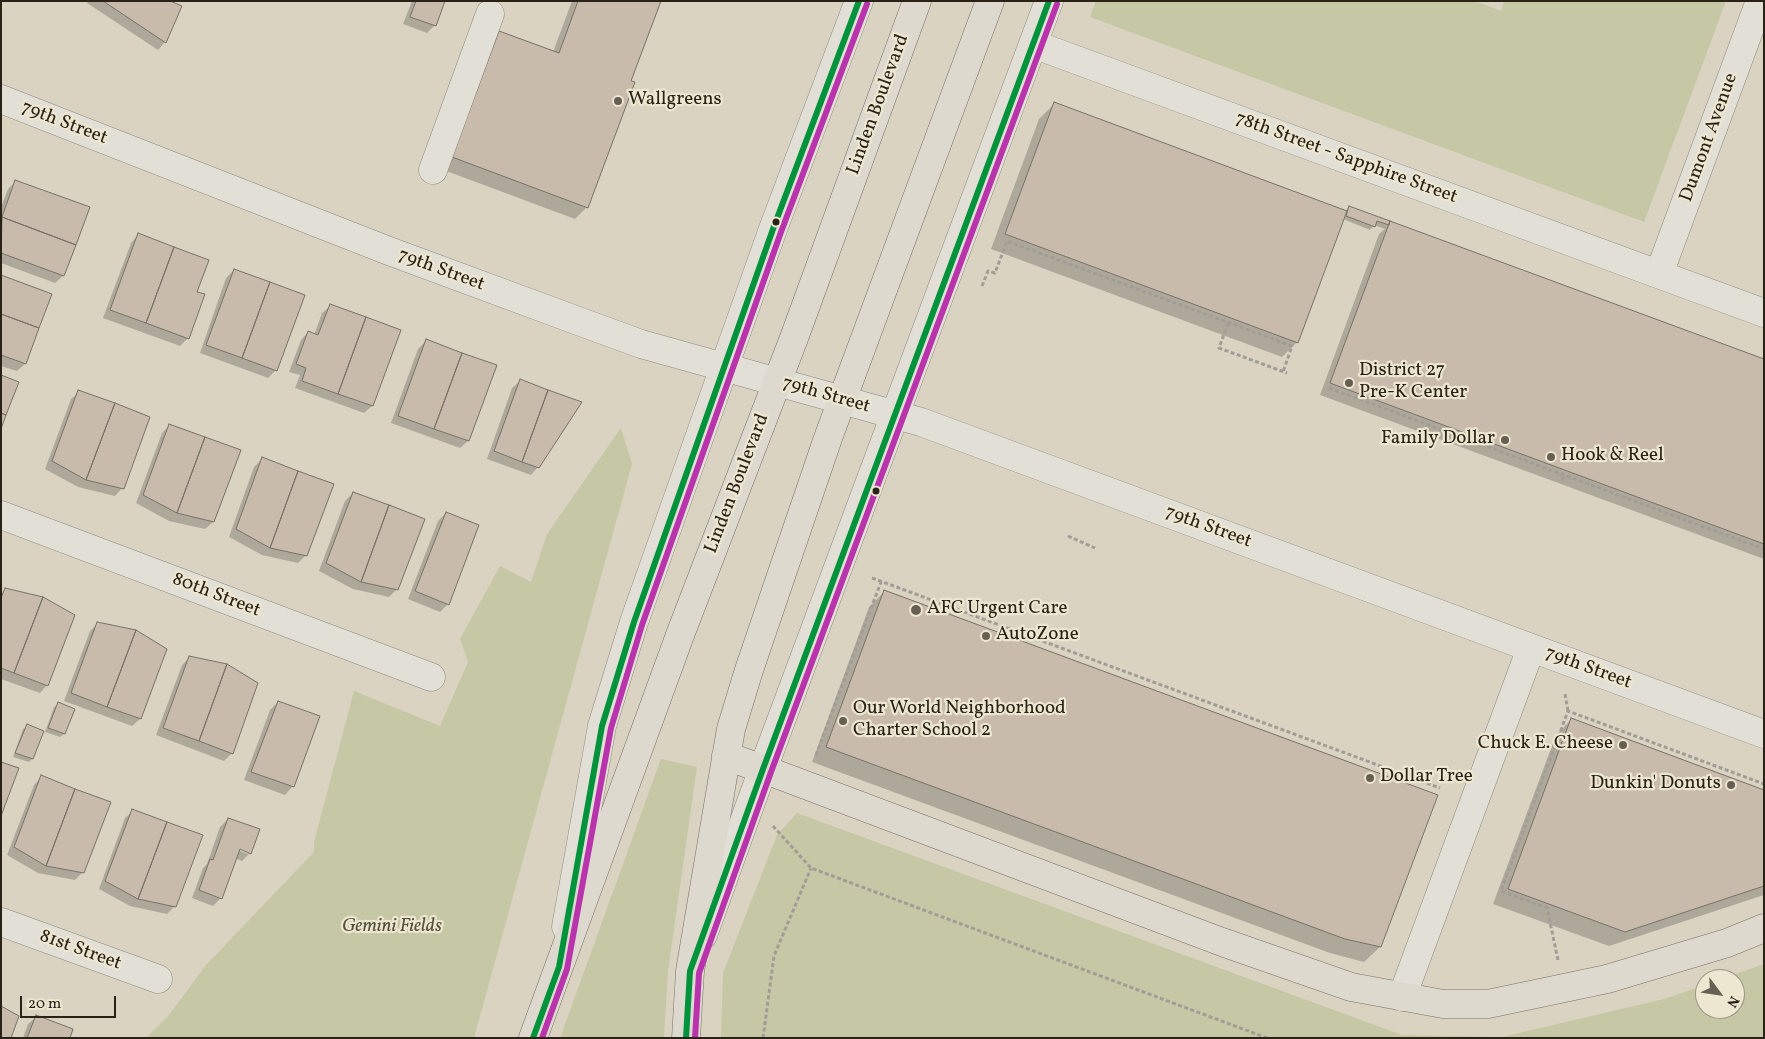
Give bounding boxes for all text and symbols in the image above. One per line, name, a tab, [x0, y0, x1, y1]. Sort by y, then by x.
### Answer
street label: Linden Boulevard	[843, 32, 915, 178]
street label: Dumont Avenue	[1676, 70, 1744, 206]
place label: Wallgreens	[628, 90, 722, 112]
marker: Wallgreens	[612, 95, 624, 107]
street label: 79th Street	[18, 97, 110, 151]
street label: 78th Street - Sapphire Street	[1232, 108, 1460, 210]
unlabelled marker	[771, 217, 781, 227]
street label: 79th Street	[395, 245, 487, 297]
place label: District 27 Pre-K Center	[1359, 361, 1467, 405]
street label: 79th Street	[779, 373, 873, 419]
marker: District 27 Pre-K Center	[1343, 377, 1355, 389]
street label: Linden Boulevard	[701, 411, 775, 557]
place label: Family Dollar	[1381, 429, 1495, 451]
marker: Family Dollar	[1499, 434, 1511, 446]
place label: Hook & Reel	[1561, 446, 1664, 468]
marker: Hook & Reel	[1545, 451, 1557, 463]
unlabelled marker	[871, 486, 881, 496]
street label: 79th Street	[1162, 502, 1254, 554]
street label: 80th Street	[169, 569, 263, 623]
place label: AFC Urgent Care	[927, 599, 1067, 621]
marker: AFC Urgent Care	[909, 603, 923, 617]
place label: AutoZone	[996, 625, 1079, 647]
marker: AutoZone	[980, 630, 992, 642]
street label: 79th Street	[1542, 643, 1634, 695]
place label: Our World Neighborhood Charter School 2	[853, 699, 1066, 743]
marker: Our World Neighborhood Charter School 2	[837, 715, 849, 727]
place label: Chuck E. Cheese	[1478, 734, 1613, 756]
marker: Chuck E. Cheese	[1617, 739, 1629, 751]
place label: Dollar Tree	[1380, 767, 1473, 789]
marker: Dollar Tree	[1364, 772, 1376, 784]
place label: Dunkin' Donuts	[1590, 774, 1721, 796]
marker: Dunkin' Donuts	[1725, 779, 1737, 791]
park label: Gemini Fields	[342, 917, 442, 939]
street label: 81st Street	[36, 926, 124, 976]
north arrow	[1695, 969, 1745, 1019]
scale bar	[22, 986, 119, 1018]
text: N	[1722, 992, 1743, 1011]
text: 20 m	[28, 994, 61, 1015]

